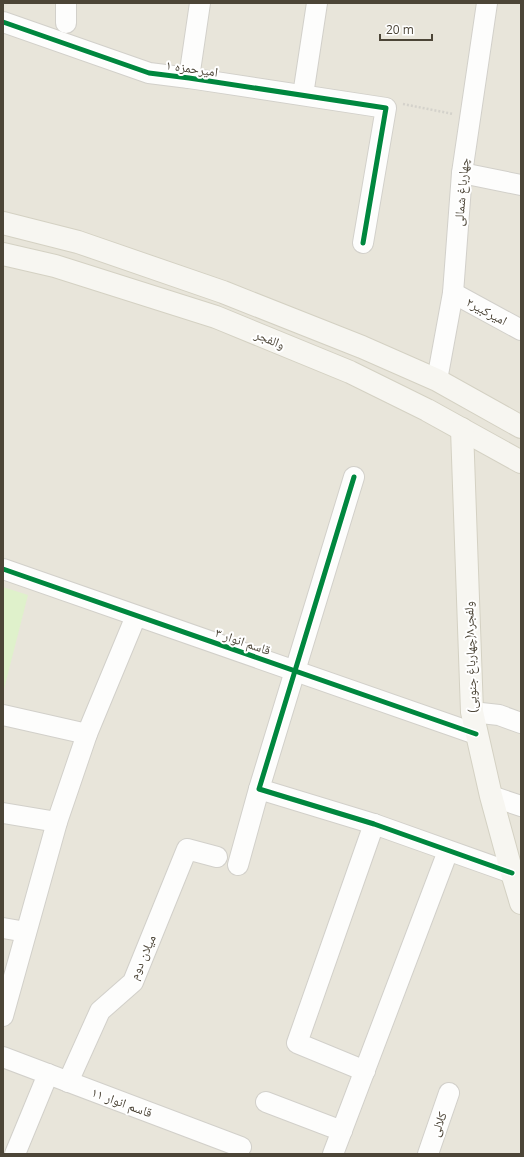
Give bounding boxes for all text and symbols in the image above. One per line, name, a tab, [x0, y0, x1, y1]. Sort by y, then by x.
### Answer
scale bar	[380, 16, 432, 42]
text: 20 m	[386, 21, 414, 38]
street label: امیرحمزه ۱	[165, 55, 219, 81]
street label: چهارباغ شمالی	[449, 157, 474, 227]
street label: امیرکبیر۲	[463, 293, 511, 329]
street label: والفجر	[251, 324, 288, 353]
street label: ولفجر۸(چهارباغ جنوبی)	[459, 601, 482, 713]
street label: قاسم انوار ۳	[213, 623, 273, 659]
street label: میلان دوم	[124, 932, 160, 982]
street label: قاسم انوار ۱۱	[89, 1083, 155, 1121]
street label: کلالی	[425, 1109, 451, 1139]

